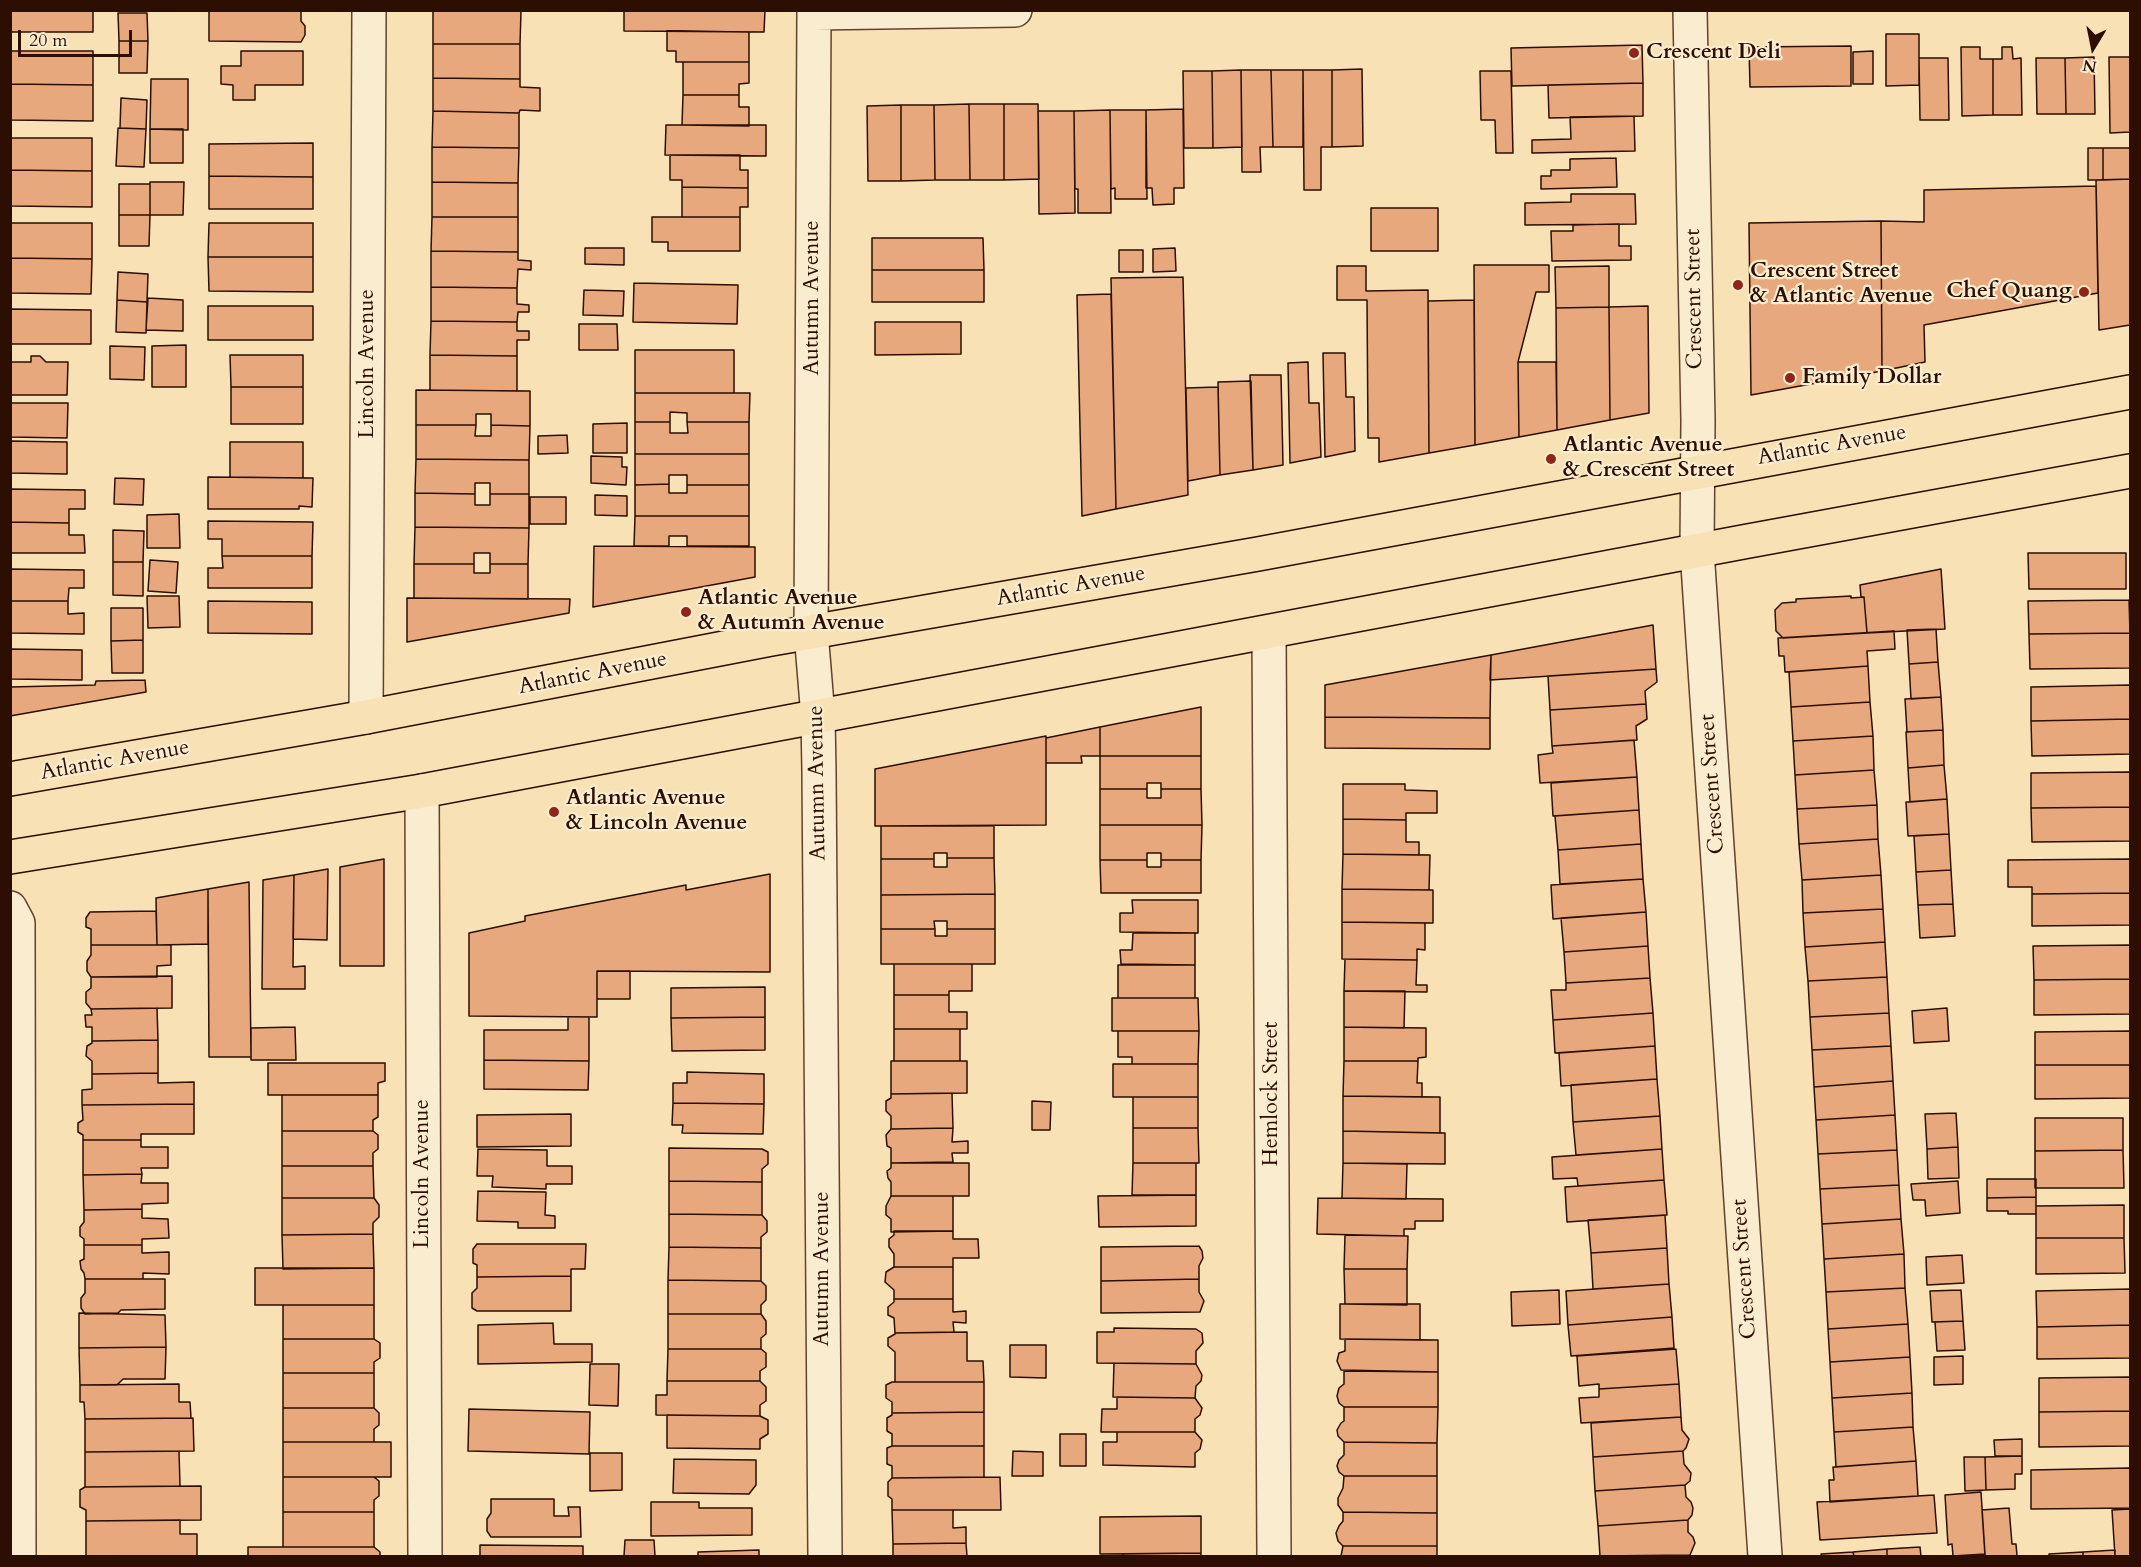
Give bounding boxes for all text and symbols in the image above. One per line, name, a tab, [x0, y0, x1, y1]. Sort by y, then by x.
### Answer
scale bar	[21, 18, 135, 56]
north arrow	[2063, 18, 2123, 78]
text: 20 m	[29, 28, 68, 53]
place label: Crescent Deli	[1646, 40, 1781, 66]
marker: Crescent Deli	[1627, 46, 1641, 60]
text: N	[2081, 54, 2099, 78]
street label: Autumn Avenue	[800, 220, 826, 376]
street label: Crescent Street	[1681, 229, 1709, 369]
place label: Crescent Street & Atlantic Avenue	[1750, 259, 1933, 310]
marker: Crescent Street & Atlantic Avenue	[1731, 278, 1745, 292]
place label: Chef Quang	[1946, 279, 2072, 305]
marker: Chef Quang	[2077, 285, 2091, 299]
street label: Lincoln Avenue	[355, 289, 381, 439]
place label: Family Dollar	[1802, 365, 1942, 391]
marker: Family Dollar	[1783, 371, 1797, 385]
street label: Atlantic Avenue	[1756, 420, 1908, 472]
place label: Atlantic Avenue & Crescent Street	[1563, 433, 1734, 484]
marker: Atlantic Avenue & Crescent Street	[1544, 452, 1558, 466]
street label: Atlantic Avenue	[995, 561, 1147, 613]
place label: Atlantic Avenue & Autumn Avenue	[698, 586, 885, 638]
marker: Atlantic Avenue & Autumn Avenue	[679, 605, 693, 619]
street label: Atlantic Avenue	[517, 647, 669, 701]
street label: Autumn Avenue	[803, 705, 833, 861]
street label: Crescent Street	[1695, 713, 1731, 855]
street label: Atlantic Avenue	[39, 735, 191, 787]
place label: Atlantic Avenue & Lincoln Avenue	[566, 786, 747, 837]
marker: Atlantic Avenue & Lincoln Avenue	[547, 805, 561, 819]
street label: Hemlock Street	[1259, 1021, 1285, 1167]
street label: Lincoln Avenue	[410, 1099, 436, 1249]
street label: Autumn Avenue	[810, 1191, 836, 1347]
street label: Crescent Street	[1727, 1198, 1763, 1340]

